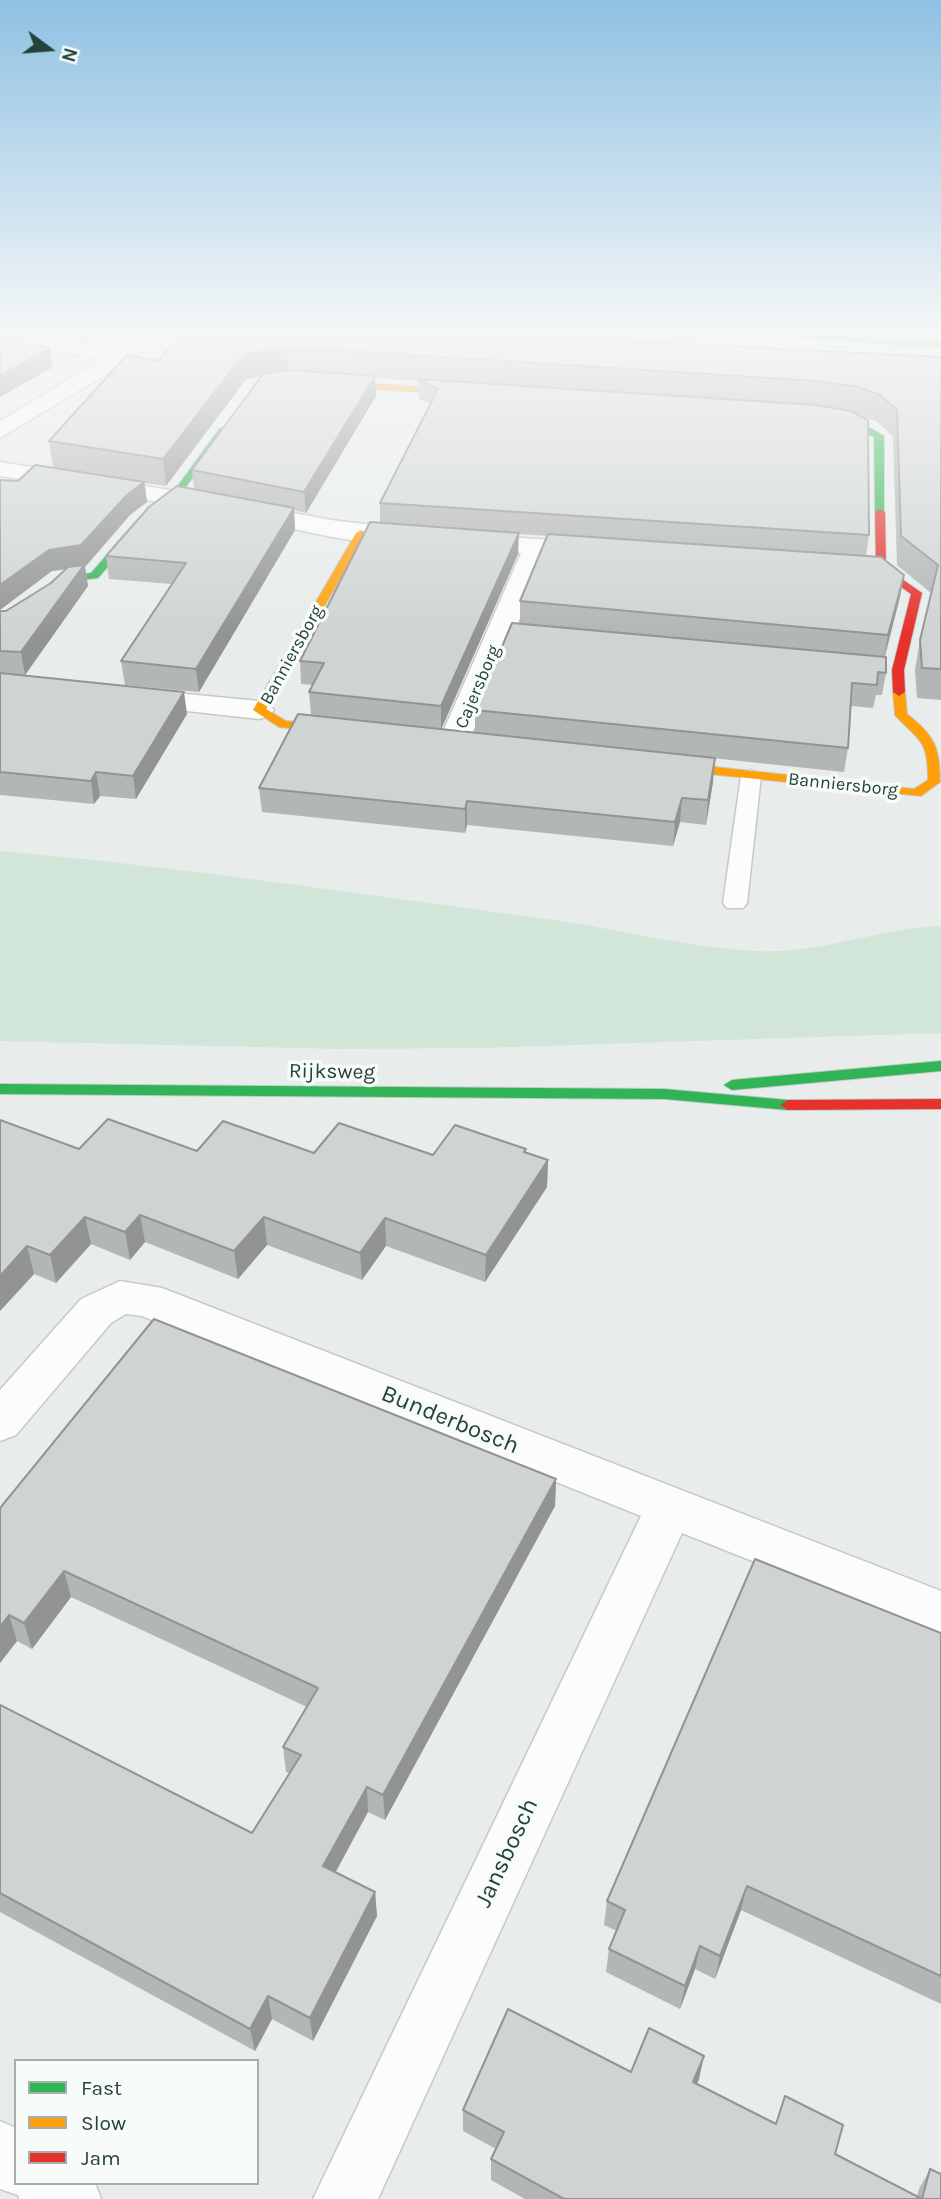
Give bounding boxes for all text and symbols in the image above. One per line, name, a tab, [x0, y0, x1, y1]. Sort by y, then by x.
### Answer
north arrow	[14, 14, 84, 84]
text: N	[57, 45, 82, 64]
street label: Banniersborg	[256, 602, 328, 708]
street label: Cajersborg	[451, 642, 505, 732]
street label: Banniersborg	[787, 768, 899, 802]
street label: Rijksweg	[289, 1059, 375, 1085]
street label: Bunderbosch	[377, 1379, 523, 1461]
street label: Jansbosch	[469, 1794, 545, 1912]
legend	[14, 2059, 259, 2185]
text: Fast	[81, 2076, 122, 2100]
text: Slow	[81, 2111, 126, 2135]
text: Jam	[81, 2146, 121, 2170]

